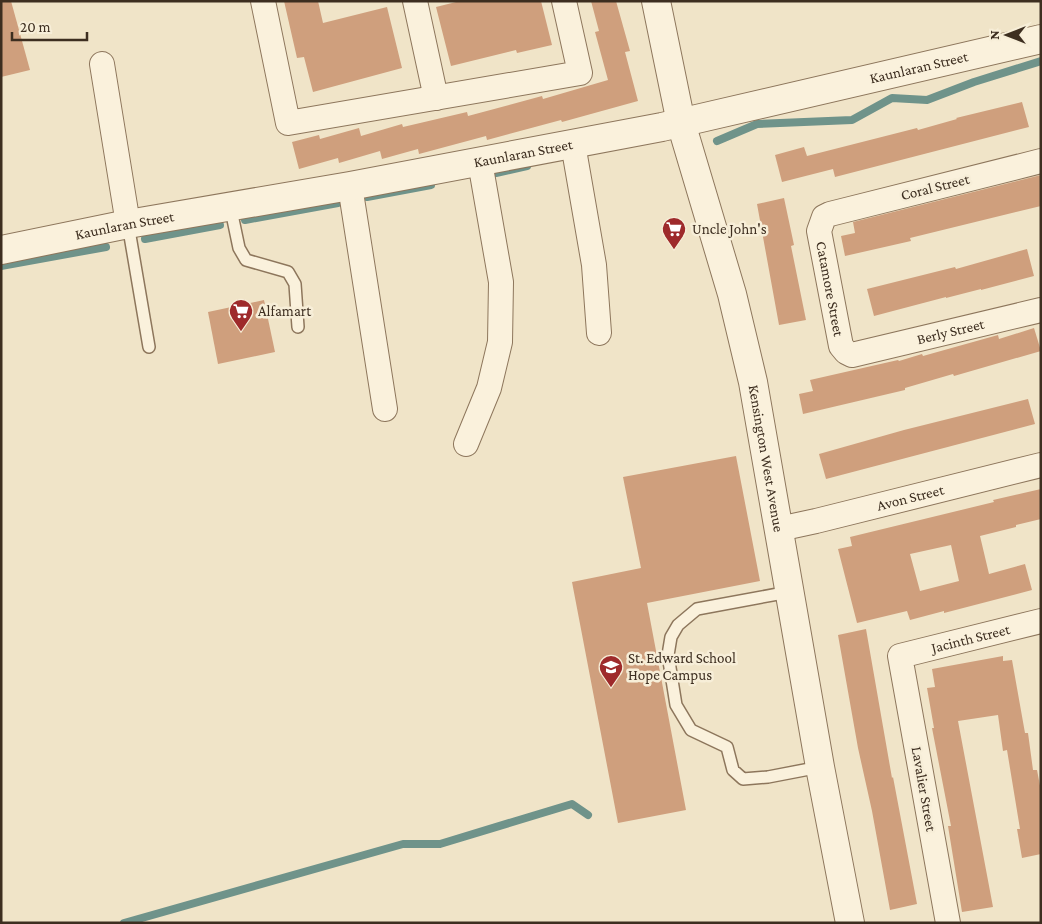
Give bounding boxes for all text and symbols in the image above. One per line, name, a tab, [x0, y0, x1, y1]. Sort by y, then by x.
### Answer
scale bar	[12, 10, 88, 42]
north arrow	[982, 10, 1032, 60]
text: 20 m	[20, 19, 51, 35]
text: N	[986, 30, 1002, 40]
street label: Kaunlaran Street	[868, 48, 970, 87]
street label: Kaunlaran Street	[472, 136, 575, 170]
street label: Coral Street	[899, 171, 972, 203]
street label: Kaunlaran Street	[74, 208, 176, 243]
supermarket icon: Uncle John's	[661, 216, 687, 250]
place label: Uncle John's	[692, 221, 767, 238]
street label: Catamore Street	[813, 240, 847, 339]
supermarket icon: Alfamart	[228, 298, 254, 332]
place label: Alfamart	[258, 303, 312, 319]
street label: Berly Street	[915, 316, 987, 347]
street label: Kensington West Avenue	[746, 384, 787, 534]
street label: Avon Street	[875, 481, 946, 514]
street label: Jacinth Street	[928, 621, 1013, 657]
place label: St. Edward School Hope Campus	[628, 650, 736, 684]
school or university icon: St. Edward School Hope Campus	[598, 654, 624, 688]
street label: Lavalier Street	[909, 745, 940, 834]

